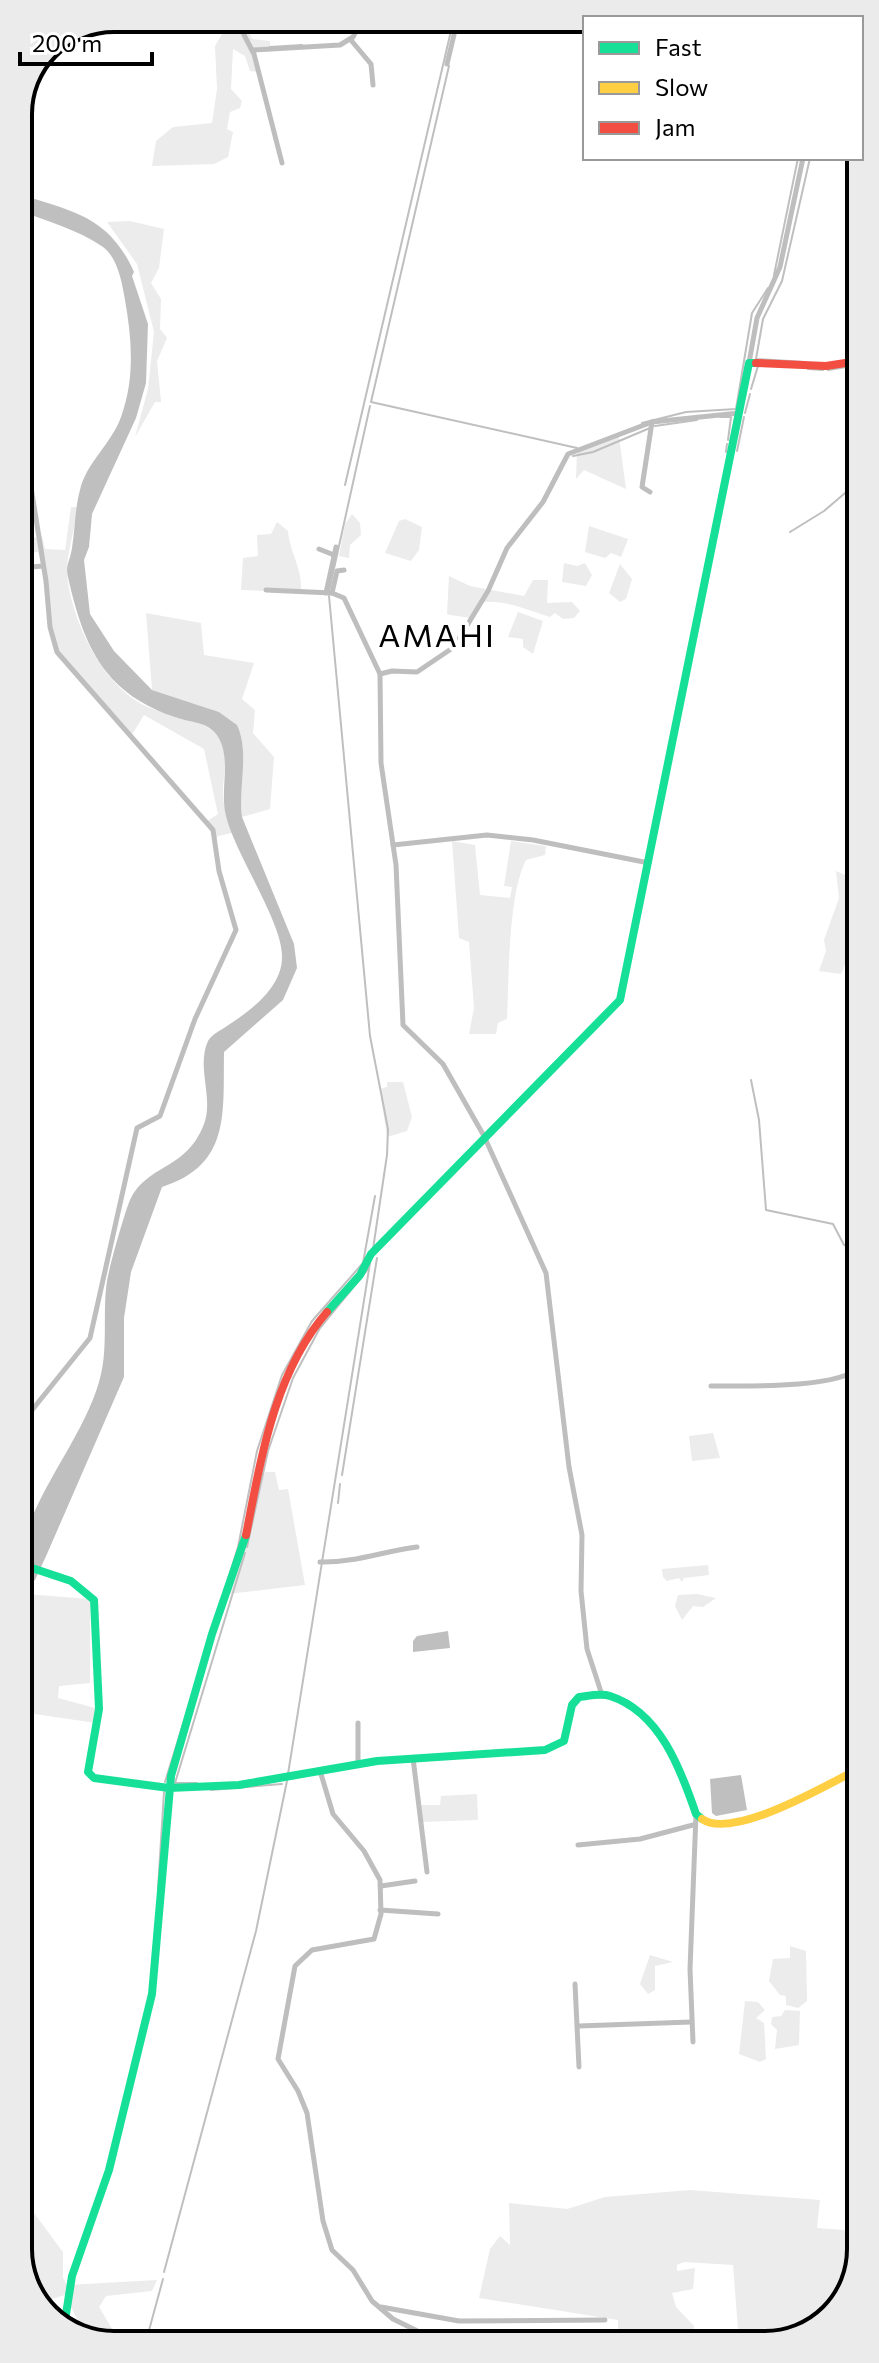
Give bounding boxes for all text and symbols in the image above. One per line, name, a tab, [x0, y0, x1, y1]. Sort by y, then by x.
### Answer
scale bar	[20, 16, 152, 66]
legend	[583, 16, 863, 160]
text: 200 m	[32, 28, 102, 57]
text: Fast	[655, 32, 702, 61]
text: Slow	[655, 72, 708, 101]
text: Jam	[655, 112, 695, 141]
district label: AMAHI	[378, 614, 496, 654]

